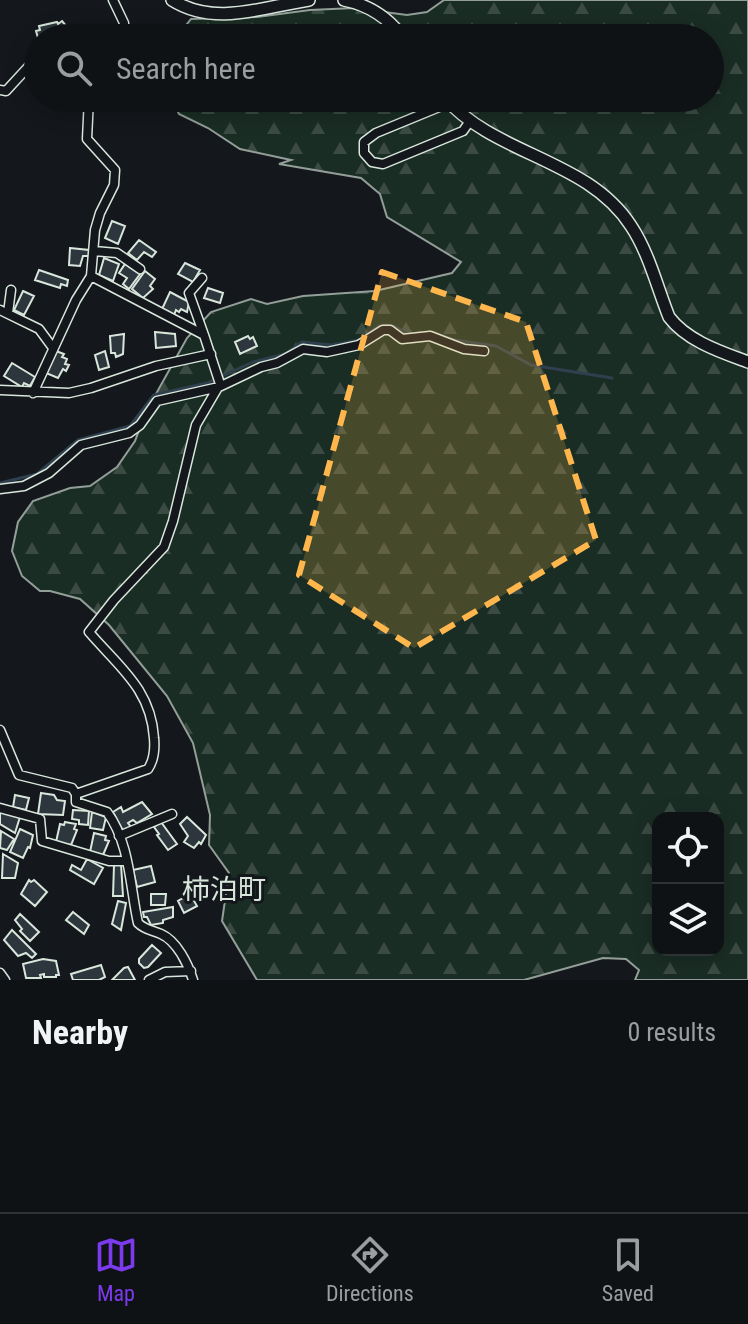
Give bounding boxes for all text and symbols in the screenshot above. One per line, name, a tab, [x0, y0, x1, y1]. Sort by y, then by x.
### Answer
search box	[24, 24, 724, 112]
icon: search	[52, 46, 96, 90]
text: Search here	[116, 51, 256, 86]
map controls	[652, 812, 724, 956]
button: locate	[652, 812, 724, 884]
district label: 柿泊町	[182, 873, 266, 906]
button: layers	[652, 884, 724, 956]
text: Nearby	[32, 1012, 128, 1052]
text: 0 results	[627, 1017, 716, 1047]
tab: Map	[94, 1233, 138, 1306]
tab: Directions	[326, 1233, 414, 1306]
tab: Saved	[602, 1233, 654, 1306]

